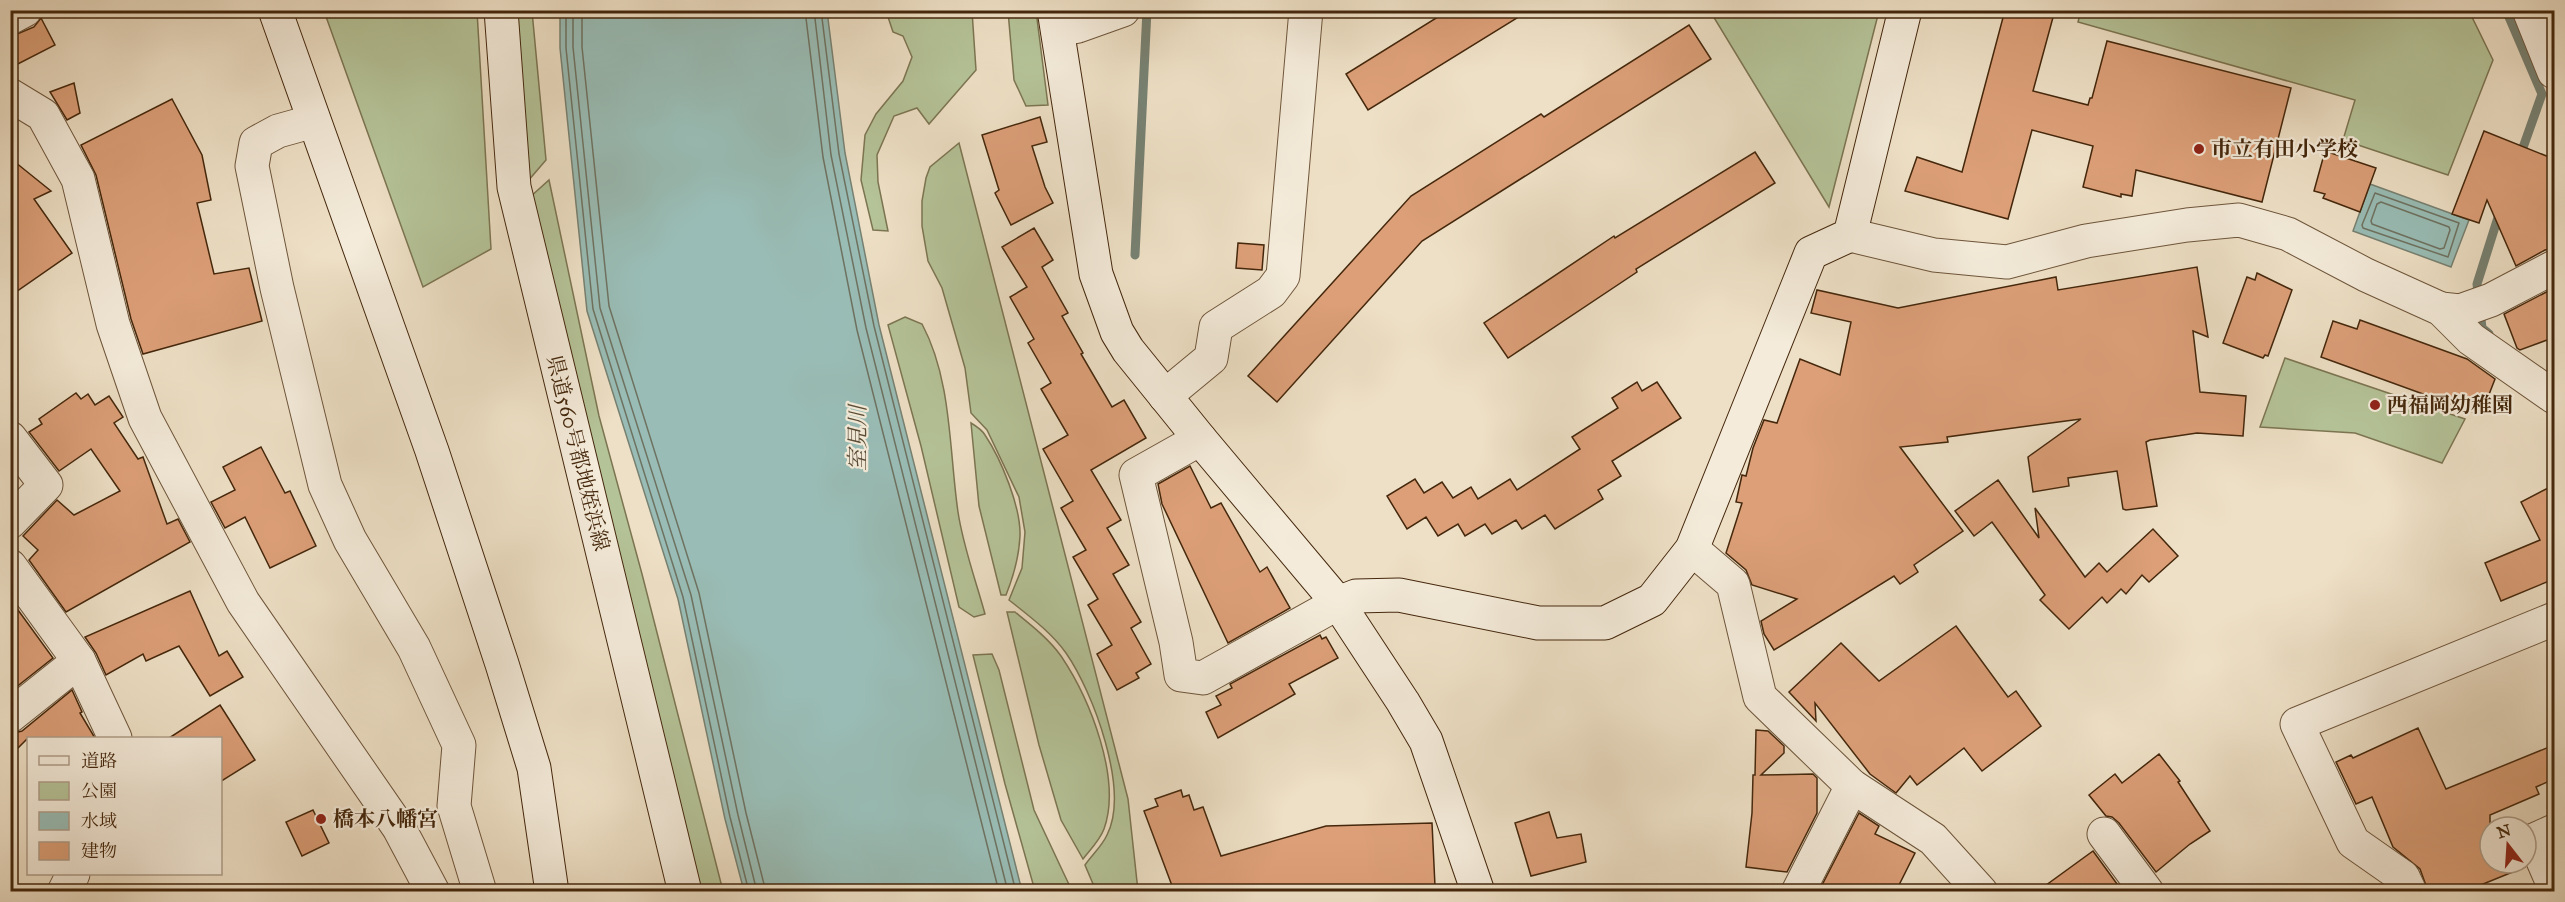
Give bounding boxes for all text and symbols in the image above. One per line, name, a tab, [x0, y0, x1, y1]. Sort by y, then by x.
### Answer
place label: 市立有田小学校	[2211, 136, 2358, 162]
marker: 市立有田小学校	[2192, 142, 2206, 156]
street label: 県道560号都地姪浜線	[541, 352, 615, 554]
place label: 西福岡幼稚園	[2387, 392, 2513, 418]
marker: 西福岡幼稚園	[2368, 398, 2382, 412]
water label: 室見川	[844, 403, 871, 471]
legend	[27, 737, 222, 875]
text: 道路	[81, 750, 117, 772]
text: 公園	[81, 780, 117, 802]
place label: 橋本八幡宮	[333, 806, 438, 832]
text: 水域	[81, 810, 117, 832]
marker: 橋本八幡宮	[314, 812, 328, 826]
north arrow	[2478, 815, 2538, 875]
text: N	[2494, 820, 2513, 842]
text: 建物	[81, 840, 117, 862]

